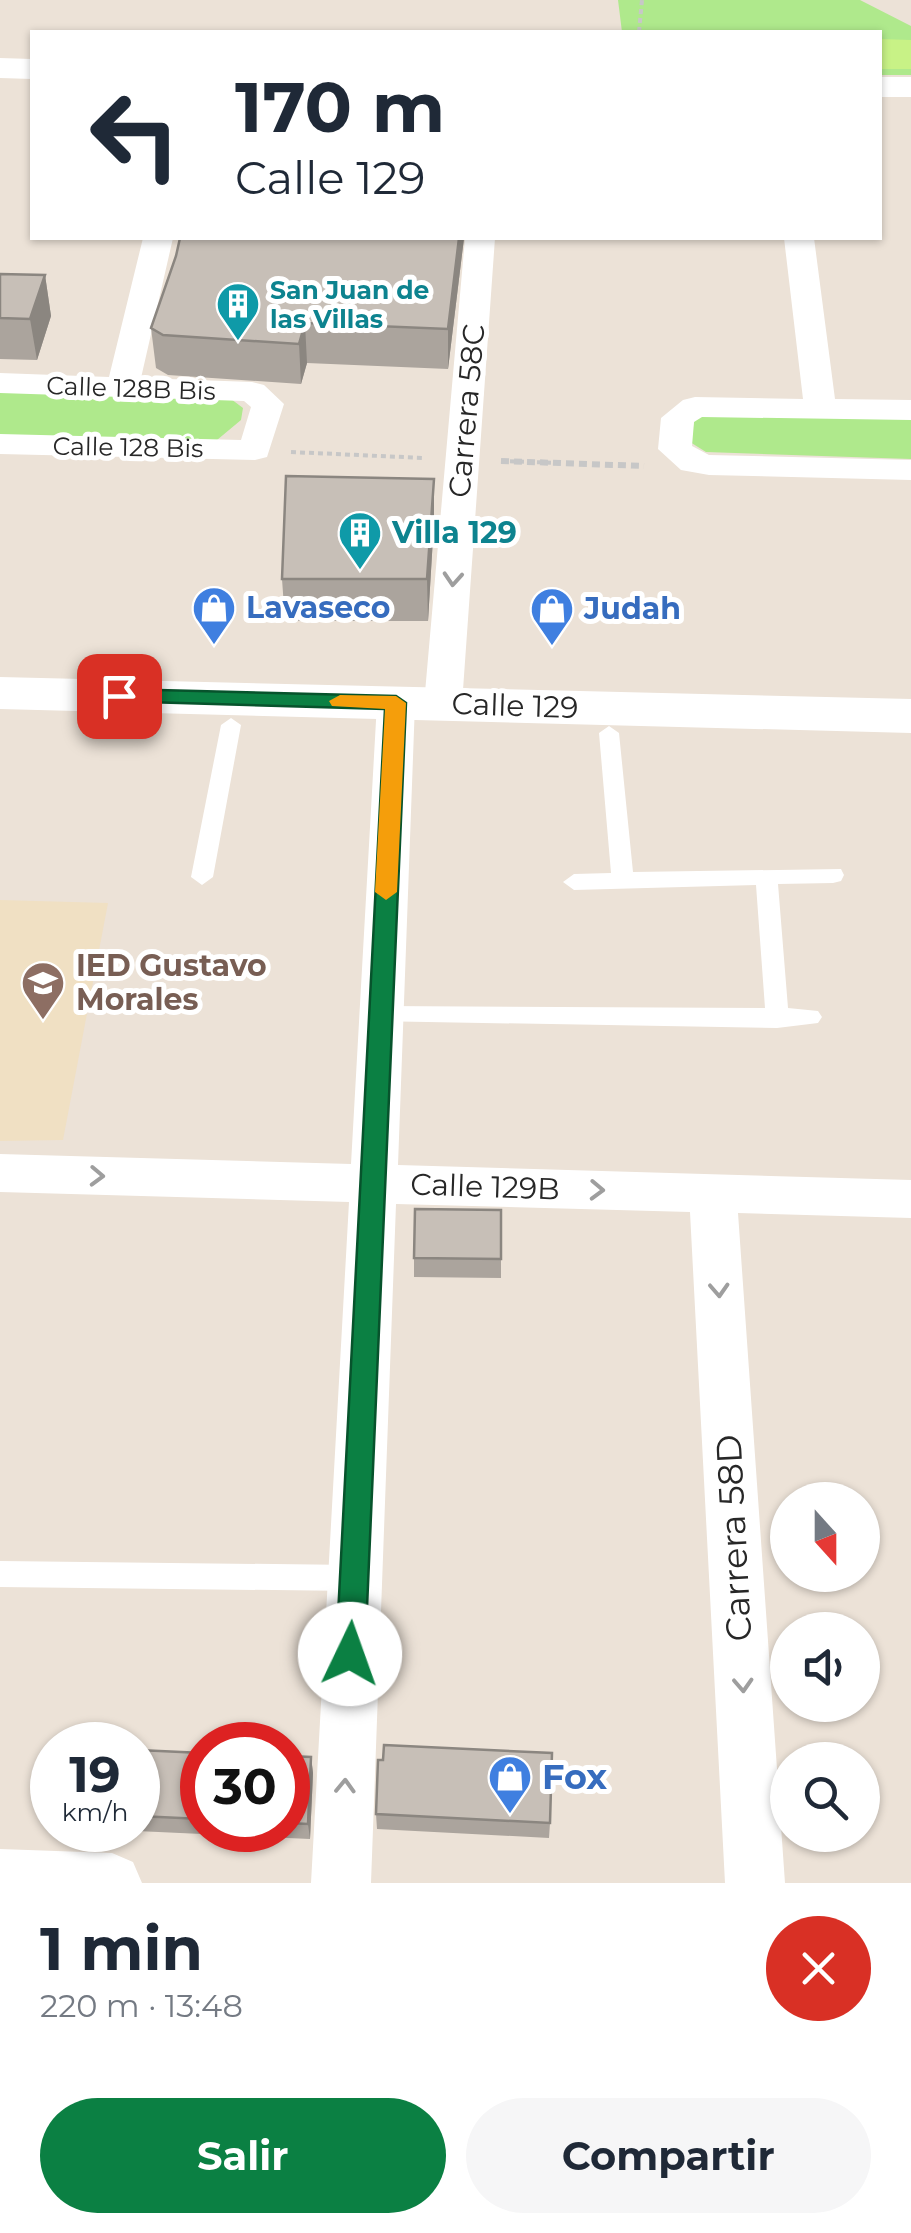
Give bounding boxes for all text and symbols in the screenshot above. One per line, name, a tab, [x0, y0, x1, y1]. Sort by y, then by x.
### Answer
text: 170 m	[235, 64, 445, 150]
icon: left	[70, 70, 200, 200]
text: Calle 129	[235, 150, 426, 205]
place label: San Juan de las Villas	[270, 275, 429, 334]
building icon: San Juan de las Villas	[215, 281, 261, 342]
street label: Carrera 58C	[440, 323, 493, 499]
street label: Calle 128B Bis	[46, 370, 216, 406]
street label: Calle 128 Bis	[52, 431, 204, 463]
building icon: Villa 129	[337, 510, 383, 571]
place label: Villa 129	[391, 514, 517, 551]
one-way arrow	[443, 571, 465, 587]
shop icon: Lavaseco	[191, 585, 237, 646]
shop icon: Judah	[529, 586, 575, 647]
place label: Lavaseco	[246, 589, 390, 626]
place label: Judah	[583, 590, 681, 627]
pin	[77, 654, 162, 739]
icon: arrive	[92, 669, 147, 724]
street label: Calle 129	[451, 685, 579, 726]
place label: IED Gustavo Morales	[76, 947, 267, 1018]
school or university icon: IED Gustavo Morales	[20, 960, 66, 1021]
one-way arrow	[90, 1165, 106, 1186]
street label: Calle 129B	[410, 1165, 560, 1208]
one-way arrow	[590, 1179, 606, 1200]
one-way arrow	[708, 1283, 729, 1299]
street label: Carrera 58D	[707, 1433, 760, 1643]
north arrow	[770, 1482, 880, 1592]
map controls	[770, 1482, 880, 1852]
position arrow	[298, 1602, 402, 1706]
button: sound	[770, 1612, 880, 1722]
one-way arrow	[732, 1677, 753, 1693]
speed limit sign: 30	[180, 1722, 310, 1852]
button: search	[770, 1742, 880, 1852]
text: 19	[69, 1744, 121, 1805]
shop icon: Fox	[487, 1754, 533, 1815]
place label: Fox	[542, 1755, 607, 1798]
one-way arrow	[334, 1777, 355, 1793]
text: km/h	[62, 1797, 128, 1827]
text: 1 min	[40, 1912, 203, 1985]
button: close	[766, 1916, 871, 2021]
text: 220 m · 13:48	[40, 1986, 243, 2025]
button: Salir	[40, 2098, 446, 2213]
button: Compartir	[466, 2098, 871, 2213]

